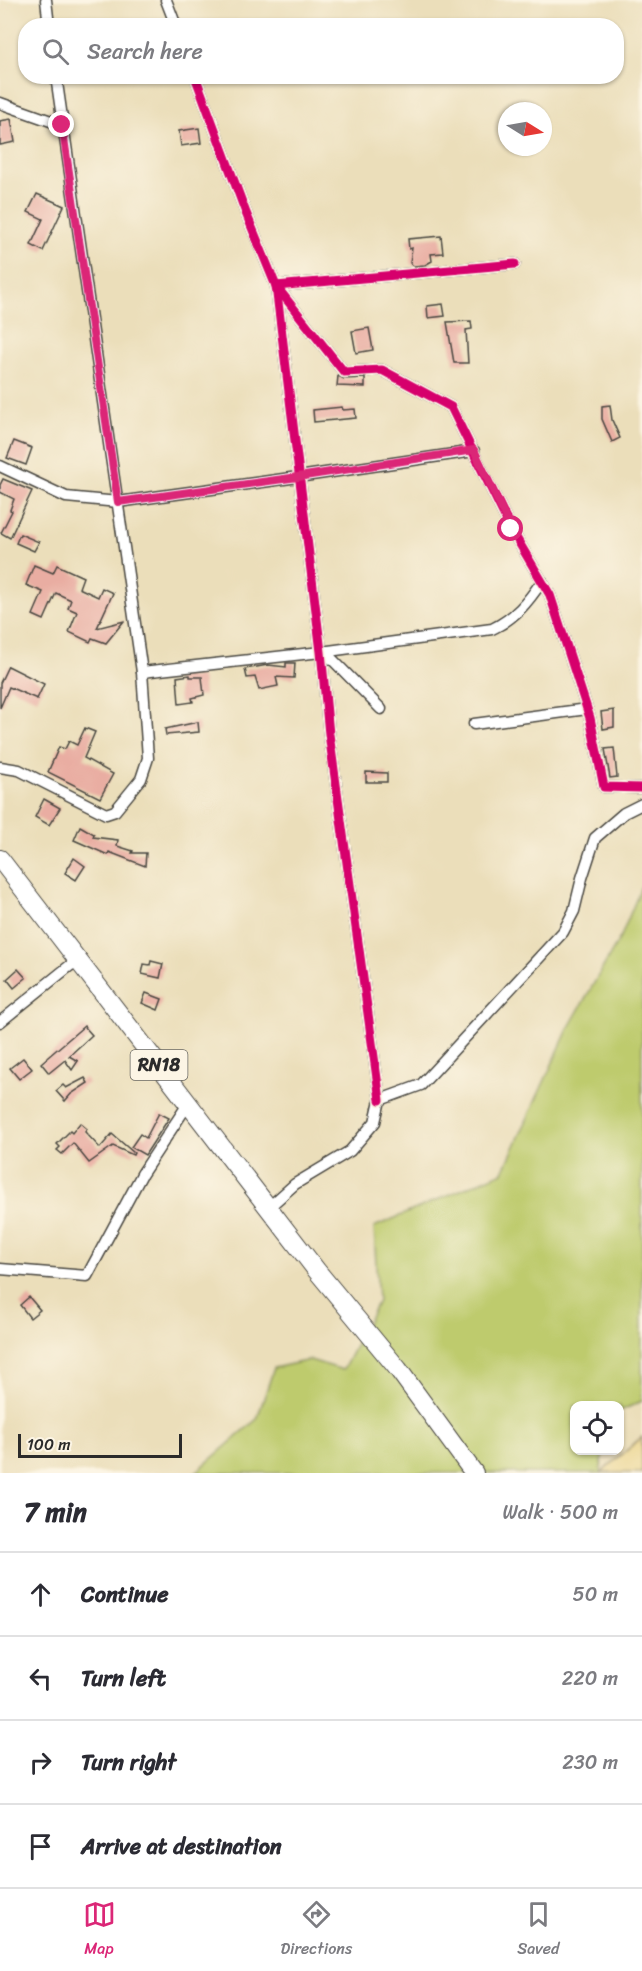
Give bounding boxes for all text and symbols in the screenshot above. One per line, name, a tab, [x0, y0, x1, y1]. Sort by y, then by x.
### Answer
search box	[18, 18, 624, 84]
text: Search here	[87, 32, 203, 71]
icon: search	[39, 35, 72, 68]
north arrow	[498, 102, 552, 156]
route end	[48, 111, 74, 137]
route start	[497, 515, 523, 541]
road number: RN18	[130, 1050, 188, 1080]
map controls	[570, 1401, 624, 1455]
button: locate	[570, 1401, 624, 1455]
text: 100 m	[27, 1430, 71, 1459]
scale bar	[18, 1431, 182, 1458]
text: 7 min	[24, 1489, 87, 1535]
text: Walk · 500 m	[502, 1495, 618, 1530]
text: Continue	[81, 1575, 169, 1614]
text: 50 m	[573, 1577, 618, 1612]
icon: ahead	[24, 1578, 57, 1611]
text: Turn left	[81, 1659, 166, 1698]
text: 220 m	[562, 1661, 618, 1696]
icon: left	[24, 1662, 57, 1695]
text: Turn right	[81, 1743, 176, 1782]
text: 230 m	[562, 1745, 618, 1780]
icon: right	[24, 1746, 57, 1779]
text: Arrive at destination	[81, 1827, 282, 1866]
icon: arrive	[24, 1830, 57, 1863]
tab: Map	[83, 1898, 116, 1963]
tab: Directions	[281, 1898, 352, 1963]
tab: Saved	[517, 1898, 559, 1963]

